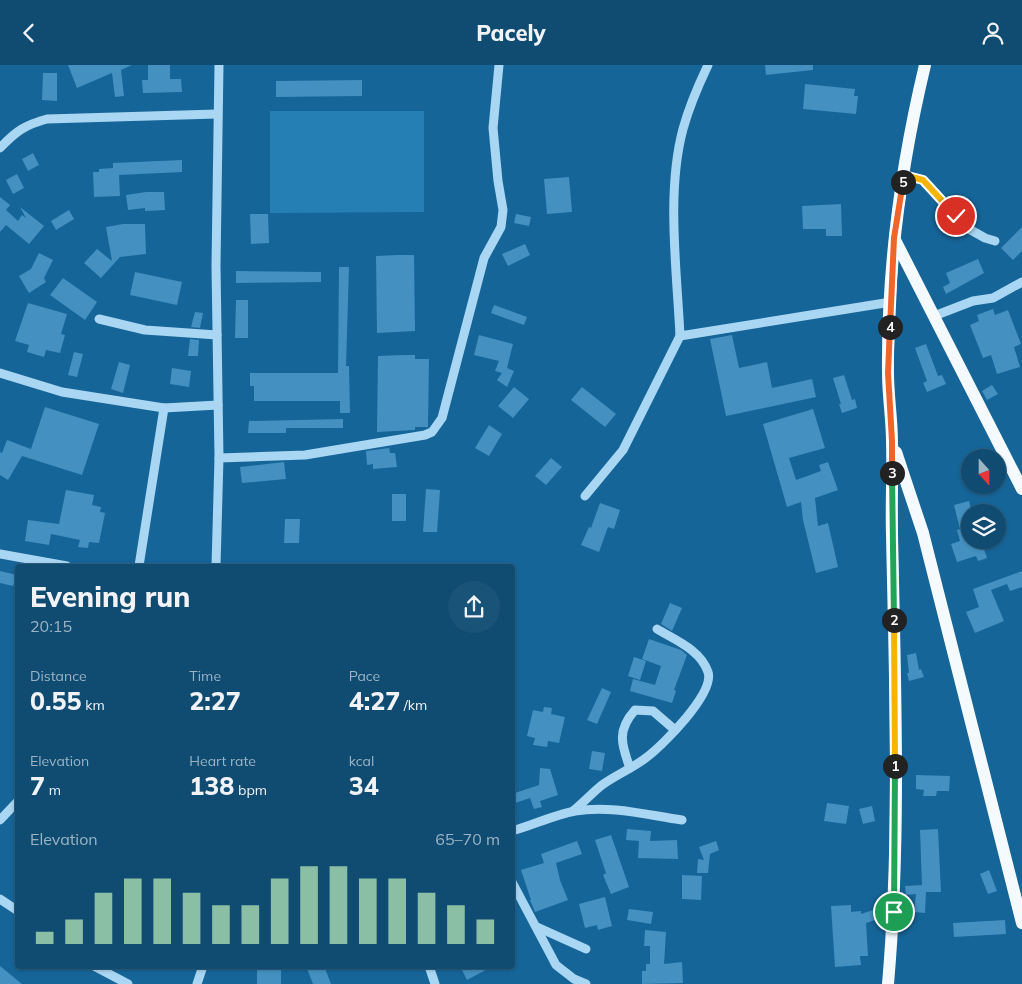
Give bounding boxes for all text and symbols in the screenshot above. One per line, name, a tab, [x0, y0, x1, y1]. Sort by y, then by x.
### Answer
icon: back	[15, 19, 43, 47]
text: Pacely	[476, 19, 546, 47]
icon: person	[979, 19, 1007, 47]
pin: 5	[890, 169, 916, 195]
text: 5	[899, 173, 908, 191]
pin	[935, 195, 977, 237]
icon: check	[942, 202, 970, 230]
pin: 4	[878, 315, 902, 339]
text: 4	[886, 318, 895, 336]
north arrow	[961, 449, 1006, 494]
map controls	[961, 449, 1006, 549]
pin: 3	[880, 461, 904, 485]
text: 3	[888, 464, 897, 482]
button: layers	[961, 504, 1006, 549]
text: Evening run	[30, 579, 190, 614]
button: share	[448, 581, 500, 633]
pin: 2	[882, 607, 906, 633]
text: 2	[890, 611, 899, 629]
text: 20:15	[30, 616, 72, 636]
text: Distance	[30, 667, 87, 685]
text: Time	[189, 667, 221, 685]
text: Pace	[349, 667, 380, 685]
text: 0.55	[30, 685, 82, 716]
text: 2:27	[189, 685, 241, 716]
text: 4:27	[349, 685, 400, 716]
text: km	[82, 696, 105, 714]
text: /km	[400, 696, 427, 714]
text: Elevation	[30, 752, 89, 770]
text: Heart rate	[189, 752, 256, 770]
text: kcal	[349, 752, 374, 770]
pin: 1	[882, 753, 908, 779]
text: 1	[891, 757, 900, 775]
text: 7	[30, 770, 45, 801]
text: 138	[189, 770, 234, 801]
text: 34	[349, 770, 379, 801]
text: m	[45, 781, 61, 799]
text: bpm	[234, 781, 267, 799]
text: Elevation	[30, 829, 98, 849]
text: 65–70 m	[435, 829, 500, 849]
pin	[873, 891, 915, 933]
icon: arrive	[880, 898, 908, 926]

